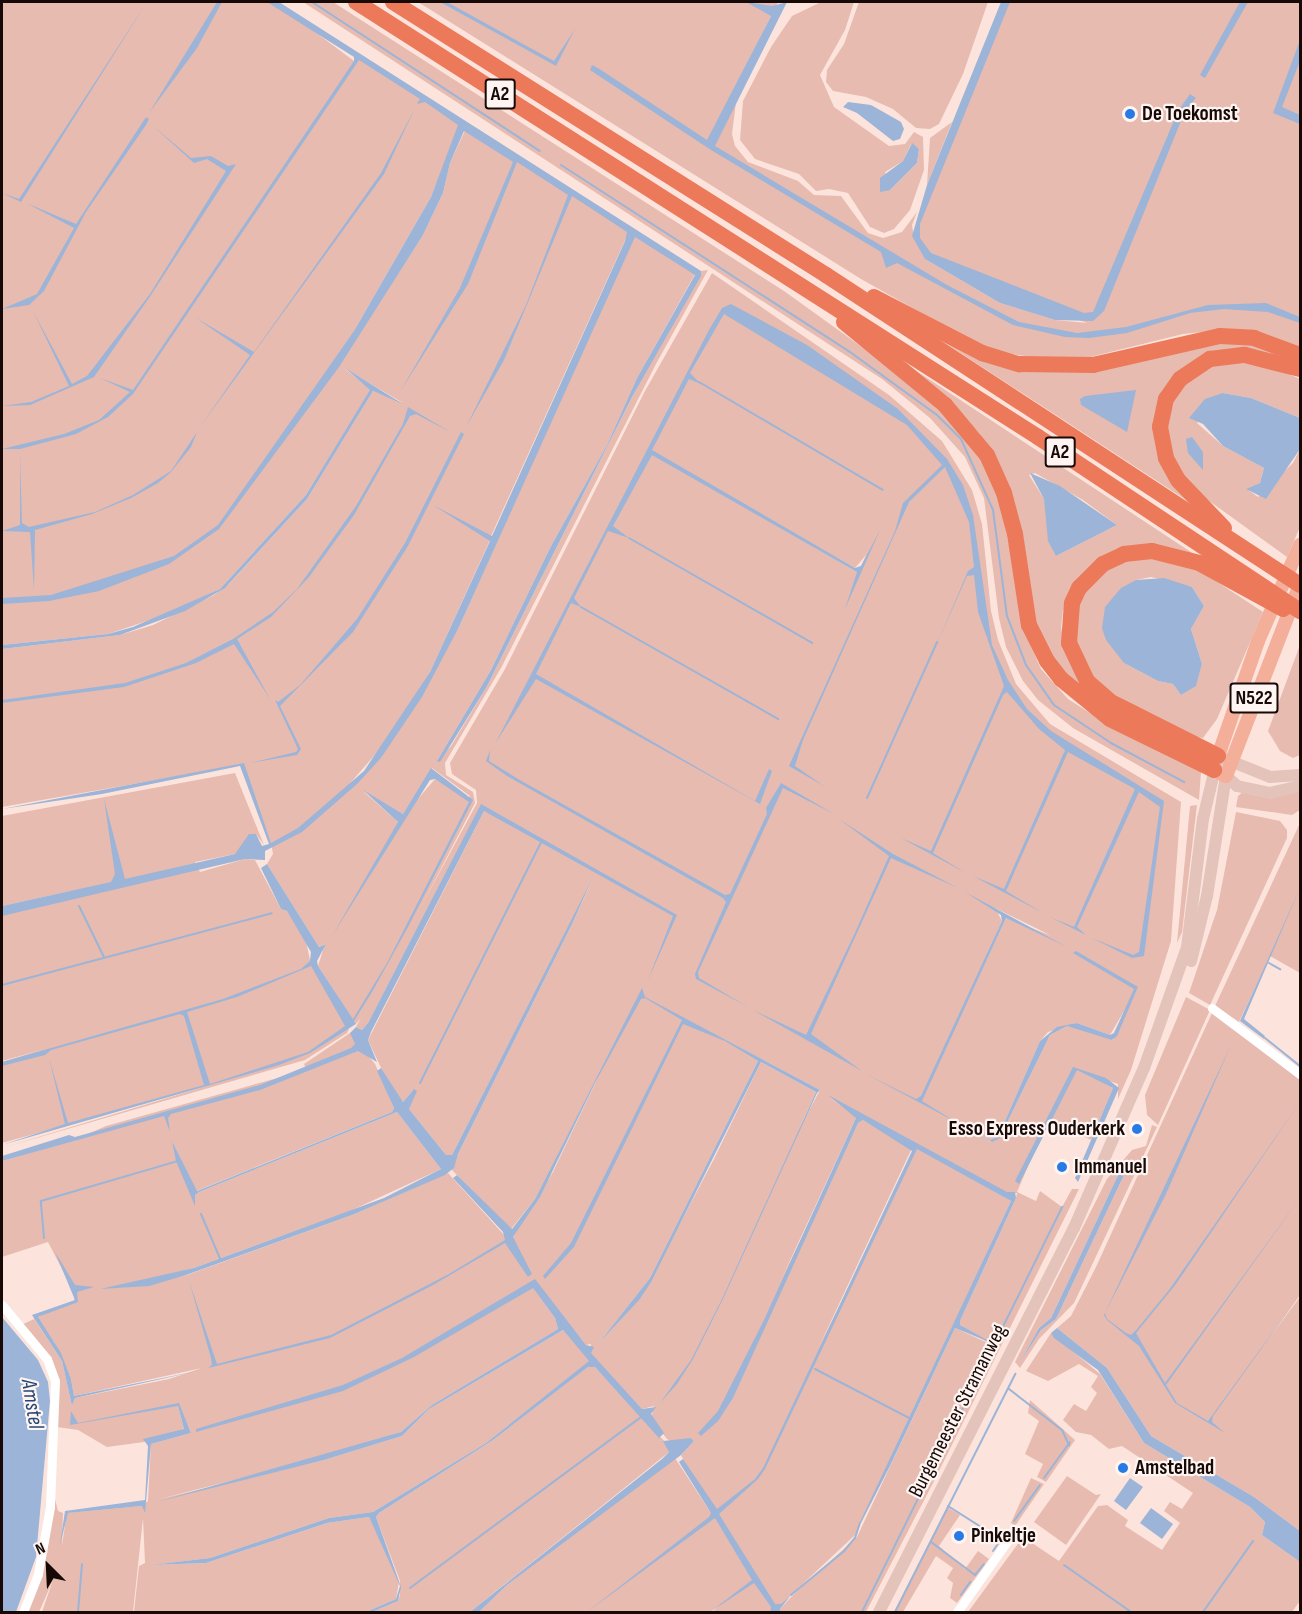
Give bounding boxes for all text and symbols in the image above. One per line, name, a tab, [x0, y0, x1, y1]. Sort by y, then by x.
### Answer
road number: A2	[484, 77, 516, 111]
place label: De Toekomst	[1142, 101, 1238, 127]
marker: De Toekomst	[1123, 107, 1137, 121]
road number: A2	[1044, 435, 1076, 469]
road number: N522	[1228, 681, 1280, 715]
place label: Esso Express Ouderkerk	[949, 1116, 1125, 1142]
marker: Esso Express Ouderkerk	[1130, 1122, 1144, 1136]
place label: Immanuel	[1074, 1154, 1147, 1180]
marker: Immanuel	[1055, 1160, 1069, 1174]
street label: Burgemeester Stramanweg	[904, 1320, 1012, 1502]
water label: Amstel	[15, 1377, 49, 1431]
place label: Amstelbad	[1135, 1455, 1214, 1481]
marker: Amstelbad	[1116, 1461, 1130, 1475]
place label: Pinkeltje	[971, 1523, 1036, 1549]
marker: Pinkeltje	[952, 1529, 966, 1543]
north arrow	[18, 1536, 78, 1596]
text: N	[33, 1539, 48, 1560]

